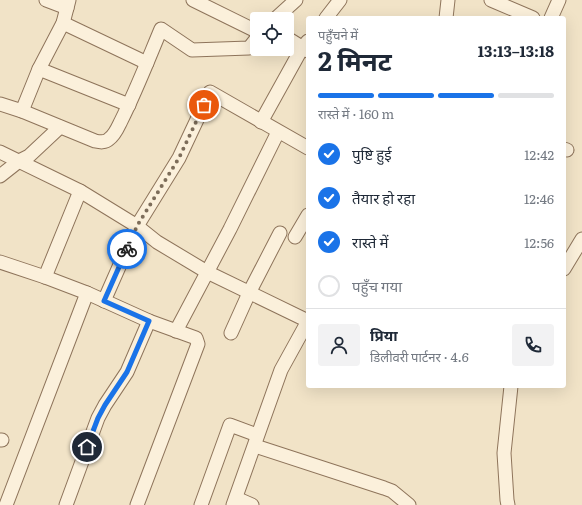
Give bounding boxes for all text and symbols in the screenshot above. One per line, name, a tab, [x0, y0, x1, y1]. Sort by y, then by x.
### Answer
map controls	[250, 12, 294, 56]
button: locate	[250, 12, 294, 56]
text: पहुँचने में	[318, 25, 358, 44]
text: 13:13–13:18	[478, 39, 554, 62]
text: 2 मिनट	[318, 40, 392, 79]
pin	[187, 88, 221, 122]
icon: bag	[193, 94, 215, 116]
text: रास्ते में · 160 m	[318, 104, 394, 123]
text: पुष्टि हुई	[352, 142, 392, 165]
icon: check	[318, 143, 340, 165]
text: 12:42	[524, 145, 554, 164]
text: तैयार हो रहा	[352, 186, 415, 209]
icon: check	[318, 187, 340, 209]
text: 12:46	[524, 189, 554, 208]
courier	[107, 229, 147, 269]
text: रास्ते में	[352, 230, 388, 253]
icon: check	[318, 231, 340, 253]
text: 12:56	[524, 233, 554, 252]
icon: bike	[116, 238, 138, 260]
text: पहुँच गया	[352, 274, 402, 297]
text: प्रिया	[370, 323, 398, 346]
button: person	[318, 324, 360, 366]
button: phone	[512, 324, 554, 366]
text: डिलीवरी पार्टनर · 4.6	[370, 347, 469, 366]
pin	[70, 430, 104, 464]
icon: home	[76, 436, 98, 458]

